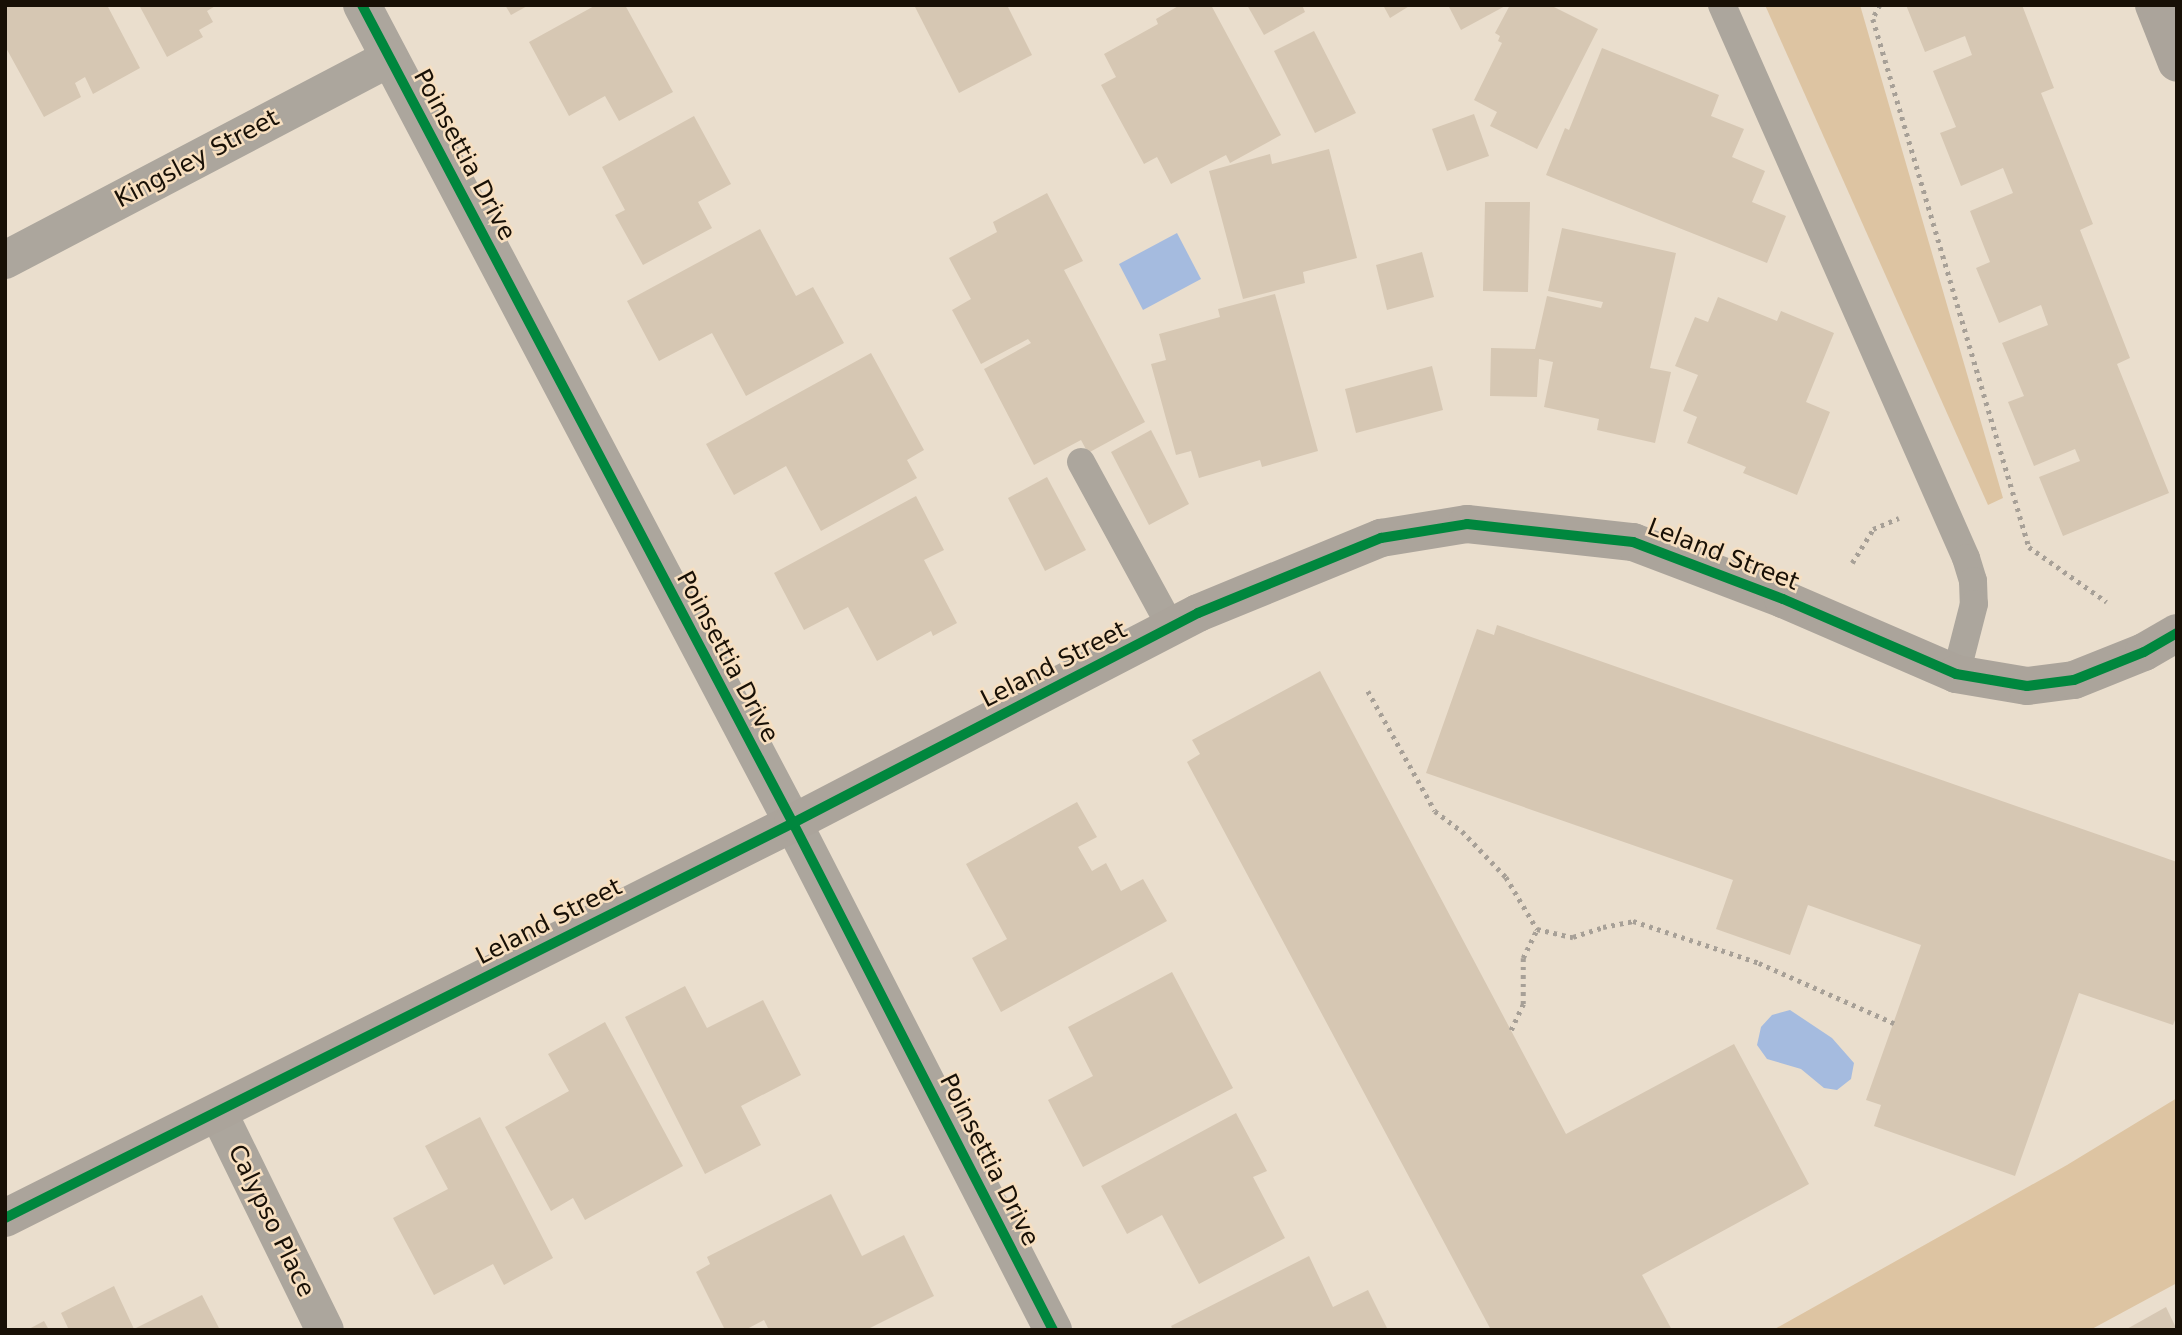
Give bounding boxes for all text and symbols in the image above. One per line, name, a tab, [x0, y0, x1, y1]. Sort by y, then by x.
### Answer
street label: Poinsettia Drive	[407, 65, 521, 245]
street label: Kingsley Street	[110, 104, 284, 214]
street label: Leland Street	[1643, 513, 1803, 597]
street label: Poinsettia Drive	[670, 567, 784, 747]
street label: Leland Street	[976, 616, 1132, 714]
street label: Leland Street	[471, 873, 627, 971]
street label: Poinsettia Drive	[933, 1069, 1045, 1251]
street label: Calypso Place	[222, 1140, 320, 1302]

